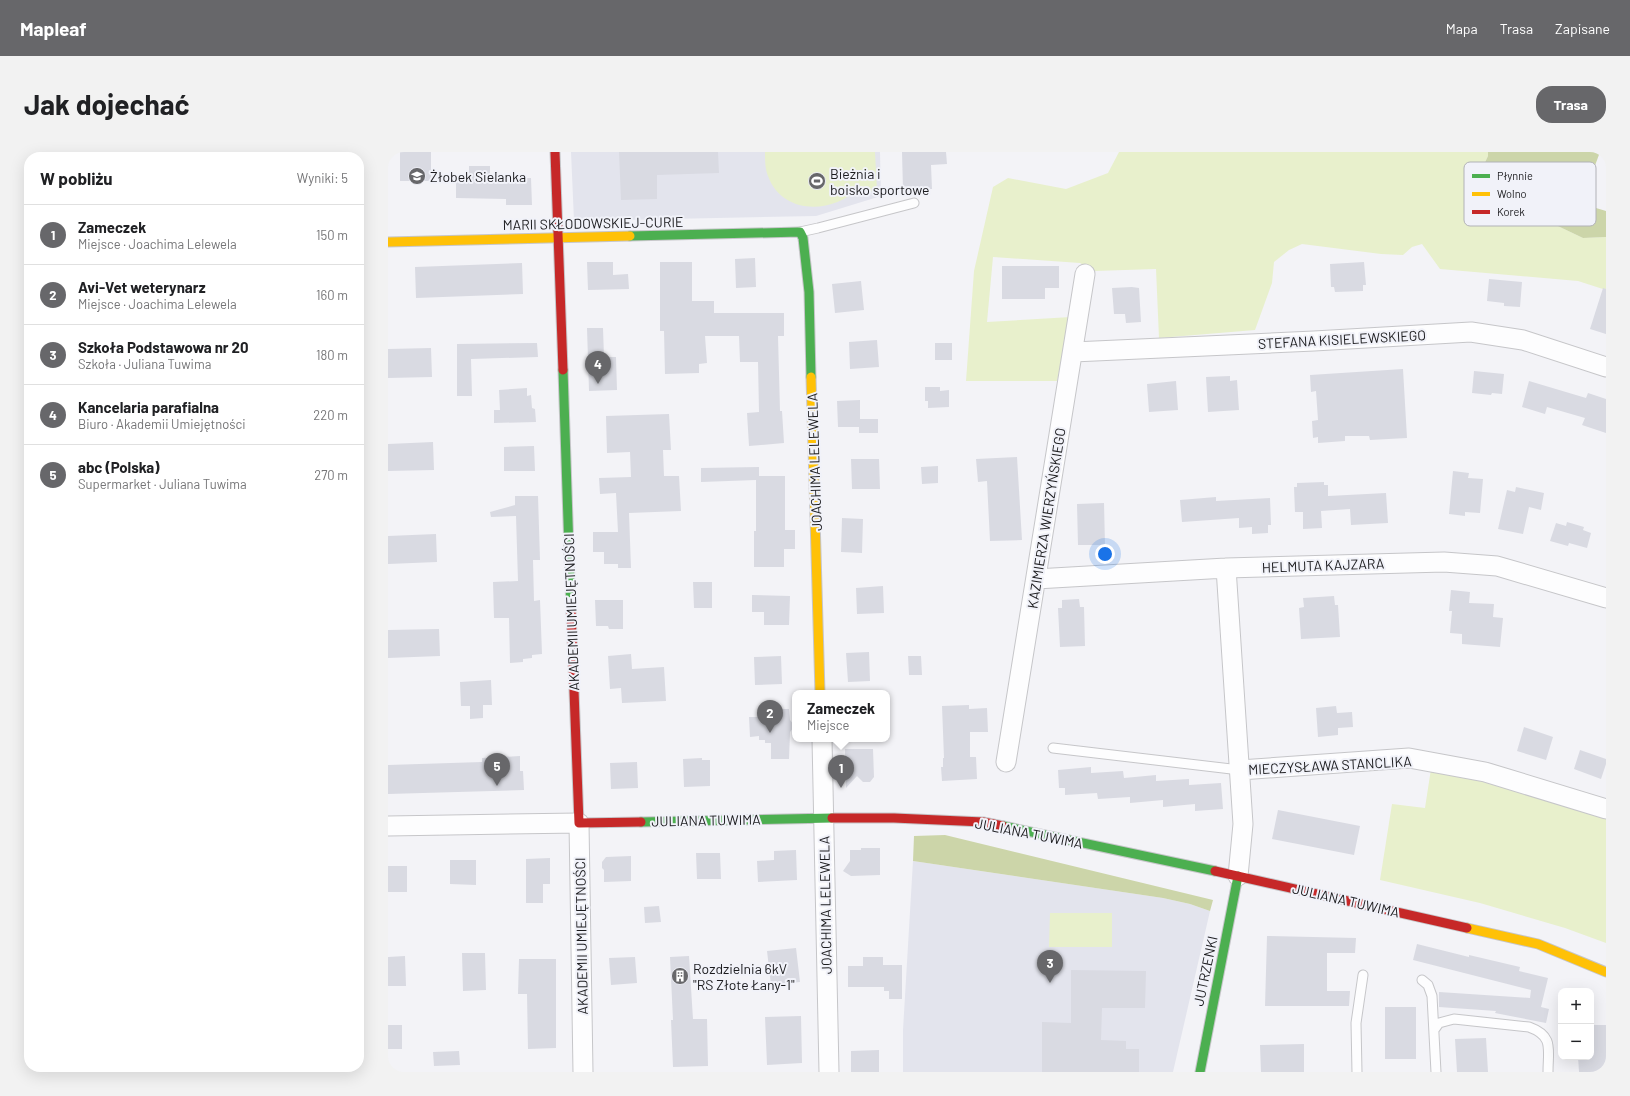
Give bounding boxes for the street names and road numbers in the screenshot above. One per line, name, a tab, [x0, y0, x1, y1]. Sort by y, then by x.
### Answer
street label: MARII SKŁODOWSKIEJ-CURIE	[502, 213, 684, 233]
street label: STEFANA KISIELEWSKIEGO	[1258, 326, 1426, 352]
street label: JOACHIMA LELEWELA	[803, 392, 825, 531]
street label: KAZIMIERZA WIERZYŃSKIEGO	[1023, 426, 1069, 610]
street label: AKADEMII UMIEJĘTNOŚCI	[560, 533, 582, 691]
street label: HELMUTA KAJZARA	[1261, 554, 1385, 576]
street label: MIECZYSŁAWA STANCLIKA	[1248, 752, 1413, 778]
street label: JULIANA TUWIMA	[651, 811, 761, 829]
street label: JULIANA TUWIMA	[974, 814, 1085, 852]
street label: JOACHIMA LELEWELA	[815, 835, 835, 974]
street label: AKADEMII UMIEJĘTNOŚCI	[571, 857, 591, 1015]
street label: JULIANA TUWIMA	[1291, 879, 1402, 921]
street label: JUTRZENKI	[1189, 934, 1221, 1008]

